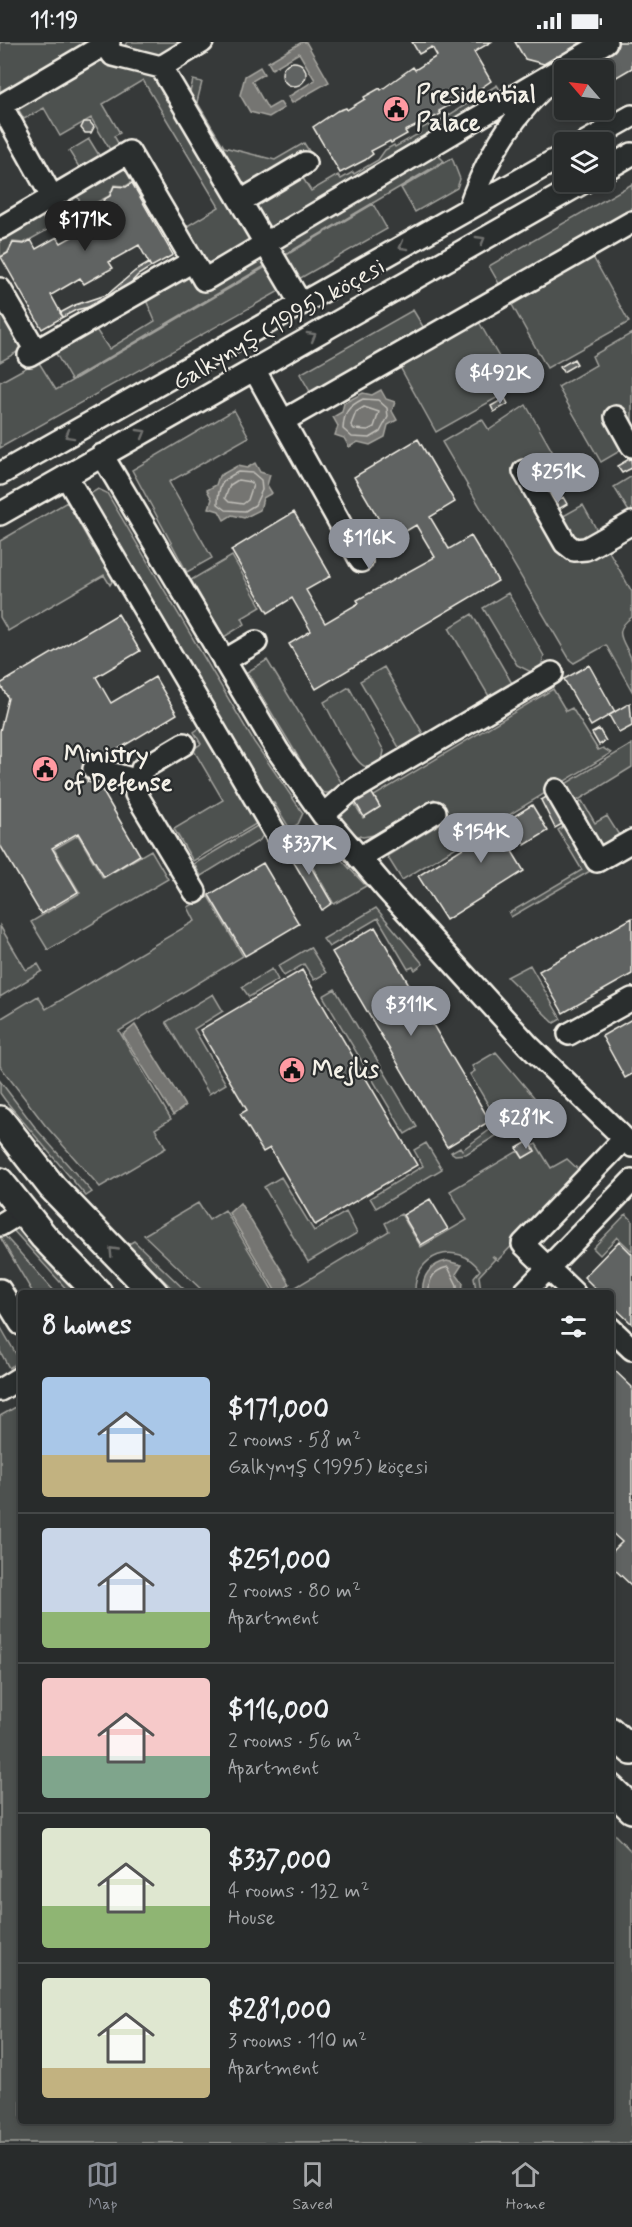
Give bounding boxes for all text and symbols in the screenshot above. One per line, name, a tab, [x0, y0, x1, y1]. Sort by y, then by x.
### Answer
text: 11:19	[30, 7, 78, 35]
north arrow	[554, 60, 614, 120]
map controls	[554, 60, 614, 192]
place label: Presidential Palace	[416, 80, 536, 139]
public building icon: Presidential Palace	[381, 94, 411, 124]
button: layers	[554, 132, 614, 192]
pin: $171K	[43, 201, 127, 252]
text: $171K	[59, 207, 111, 234]
one-way arrow	[475, 236, 485, 247]
one-way arrow	[399, 239, 410, 250]
street label: Galkynyş (1995) köçesi	[167, 252, 391, 398]
one-way arrow	[305, 332, 316, 343]
pin: $492K	[458, 354, 542, 405]
text: $492K	[469, 360, 531, 387]
one-way arrow	[65, 428, 75, 439]
one-way arrow	[136, 428, 146, 440]
pin: $251K	[516, 453, 600, 504]
text: $251K	[531, 459, 585, 486]
pin: $116K	[327, 519, 411, 570]
text: $116K	[343, 525, 395, 552]
place label: Ministry of Defense	[64, 740, 172, 799]
public building icon: Ministry of Defense	[30, 754, 60, 784]
pin: $154K	[439, 813, 523, 864]
text: $154K	[452, 819, 510, 846]
pin: $337K	[267, 825, 351, 876]
text: $337K	[282, 831, 336, 858]
pin: $311K	[369, 986, 453, 1037]
text: $311K	[385, 992, 437, 1019]
public building icon: Mejlis	[277, 1055, 307, 1085]
place label: Mejlis	[312, 1055, 379, 1086]
pin: $281K	[484, 1099, 568, 1150]
text: $281K	[499, 1105, 553, 1132]
one-way arrow	[109, 1248, 120, 1258]
text: 8 homes	[42, 1309, 132, 1343]
icon: filters	[557, 1310, 590, 1343]
text: $171,000	[228, 1393, 329, 1427]
icon: home	[90, 1401, 162, 1473]
text: 2 rooms · 58 m²	[228, 1427, 361, 1454]
text: Galkynyş (1995) köçesi	[228, 1454, 428, 1481]
text: $251,000	[228, 1544, 331, 1578]
icon: home	[90, 1552, 162, 1624]
text: 2 rooms · 80 m²	[228, 1578, 361, 1605]
text: Apartment	[228, 1605, 319, 1632]
text: $116,000	[228, 1694, 329, 1728]
icon: home	[90, 1702, 162, 1774]
text: 2 rooms · 56 m²	[228, 1728, 361, 1755]
text: Apartment	[228, 1755, 319, 1782]
text: $337,000	[228, 1844, 331, 1878]
icon: home	[90, 1852, 162, 1924]
text: 4 rooms · 132 m²	[228, 1878, 369, 1905]
text: House	[228, 1905, 275, 1932]
text: $281,000	[228, 1994, 331, 2028]
icon: home	[90, 2002, 162, 2074]
text: 3 rooms · 110 m²	[228, 2028, 367, 2055]
text: Apartment	[228, 2055, 319, 2082]
tab: Map	[86, 2158, 119, 2215]
tab: Saved	[292, 2158, 333, 2215]
tab: Home	[506, 2158, 546, 2215]

